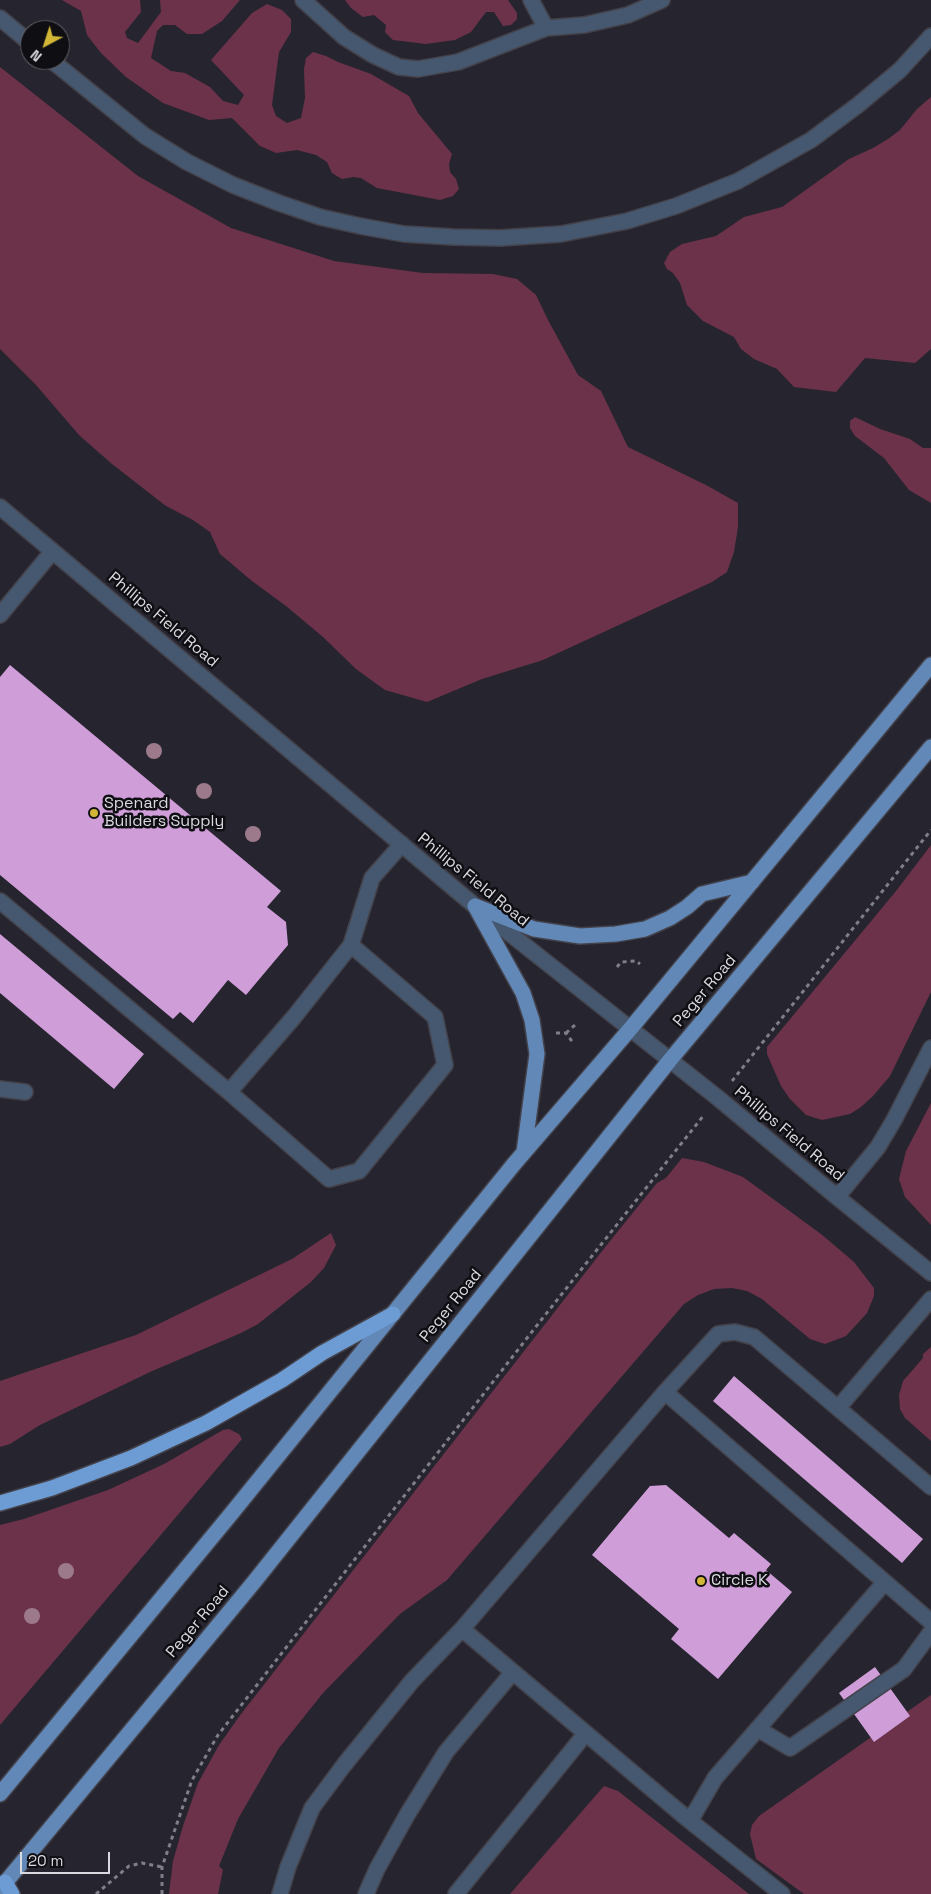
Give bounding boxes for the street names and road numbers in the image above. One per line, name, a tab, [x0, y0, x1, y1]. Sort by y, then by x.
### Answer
street label: Phillips Field Road	[104, 568, 222, 672]
street label: Phillips Field Road	[413, 829, 533, 931]
street label: Peger Road	[669, 951, 741, 1031]
street label: Phillips Field Road	[730, 1082, 848, 1186]
street label: Peger Road	[416, 1266, 486, 1346]
street label: Peger Road	[162, 1582, 234, 1662]

